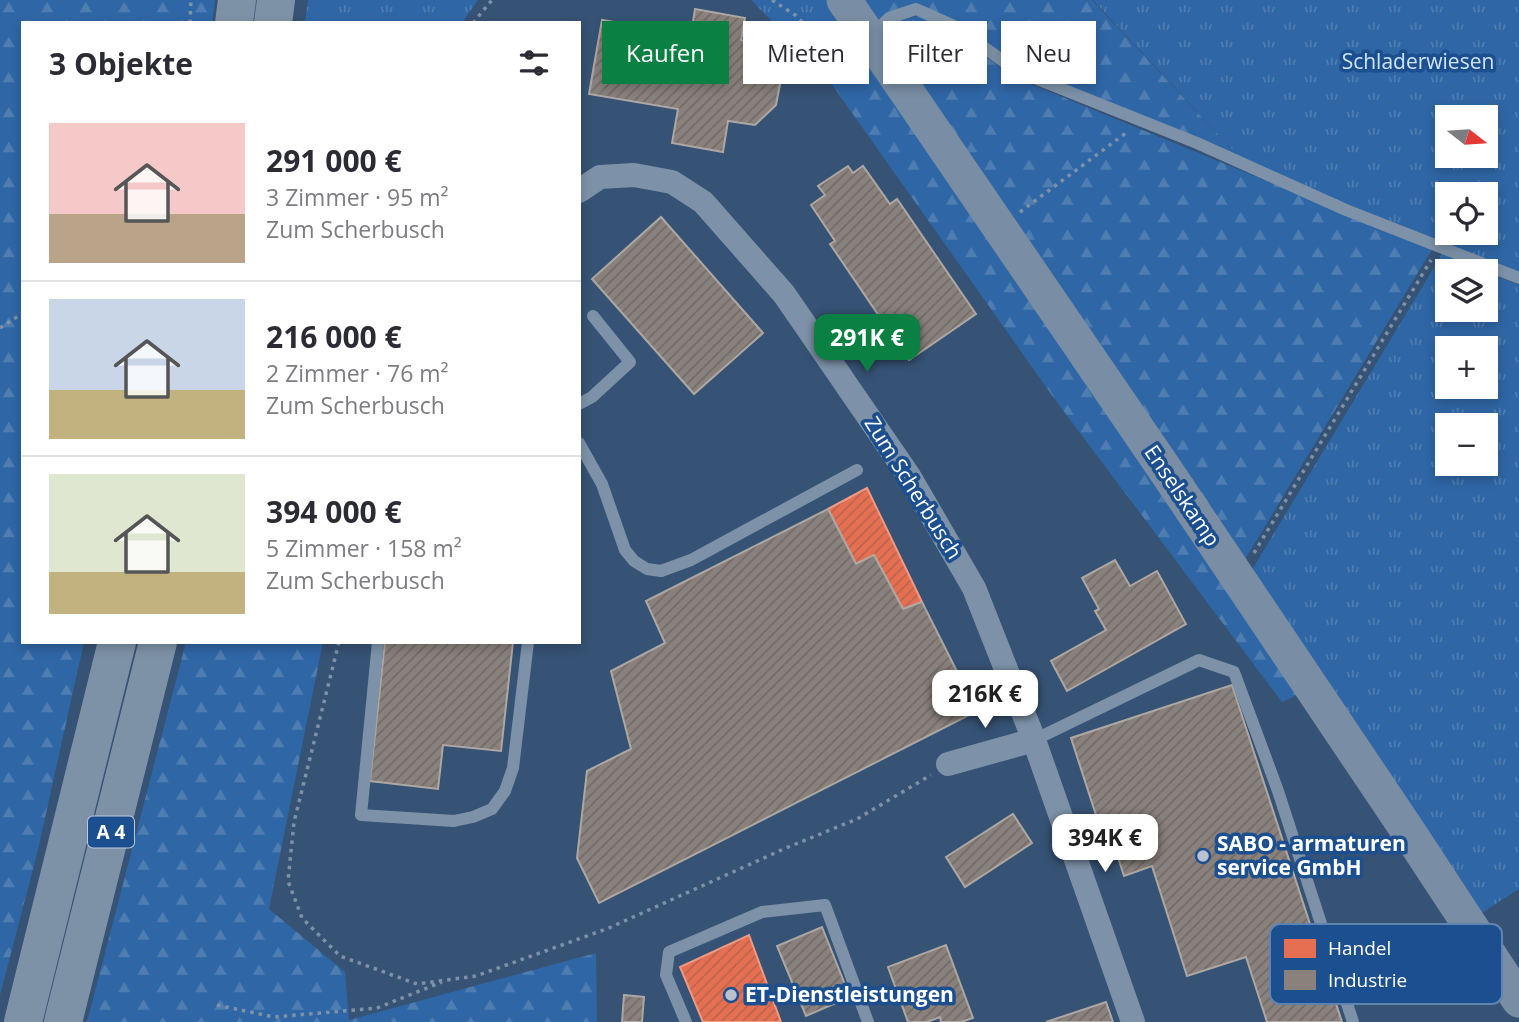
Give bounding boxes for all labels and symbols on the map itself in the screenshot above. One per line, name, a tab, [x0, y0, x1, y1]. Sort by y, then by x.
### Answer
park label: Schladerwiesen	[1342, 47, 1494, 75]
north arrow	[1435, 105, 1498, 168]
pin: 291K €	[810, 314, 924, 374]
street label: Zum Scherbusch	[859, 411, 969, 564]
street label: Enselskamp	[1139, 439, 1227, 552]
pin: 216K €	[928, 670, 1042, 730]
pin: 394K €	[1048, 814, 1162, 874]
road number: A 4	[88, 817, 134, 848]
place label: SABO - armaturen service GmbH	[1217, 829, 1406, 881]
marker: SABO - armaturen service GmbH	[1195, 848, 1211, 864]
legend	[1270, 924, 1502, 1004]
text: Handel	[1328, 935, 1391, 961]
text: Industrie	[1328, 967, 1407, 993]
place label: ET-Dienstleistungen	[745, 980, 954, 1008]
marker: ET-Dienstleistungen	[723, 987, 739, 1003]

